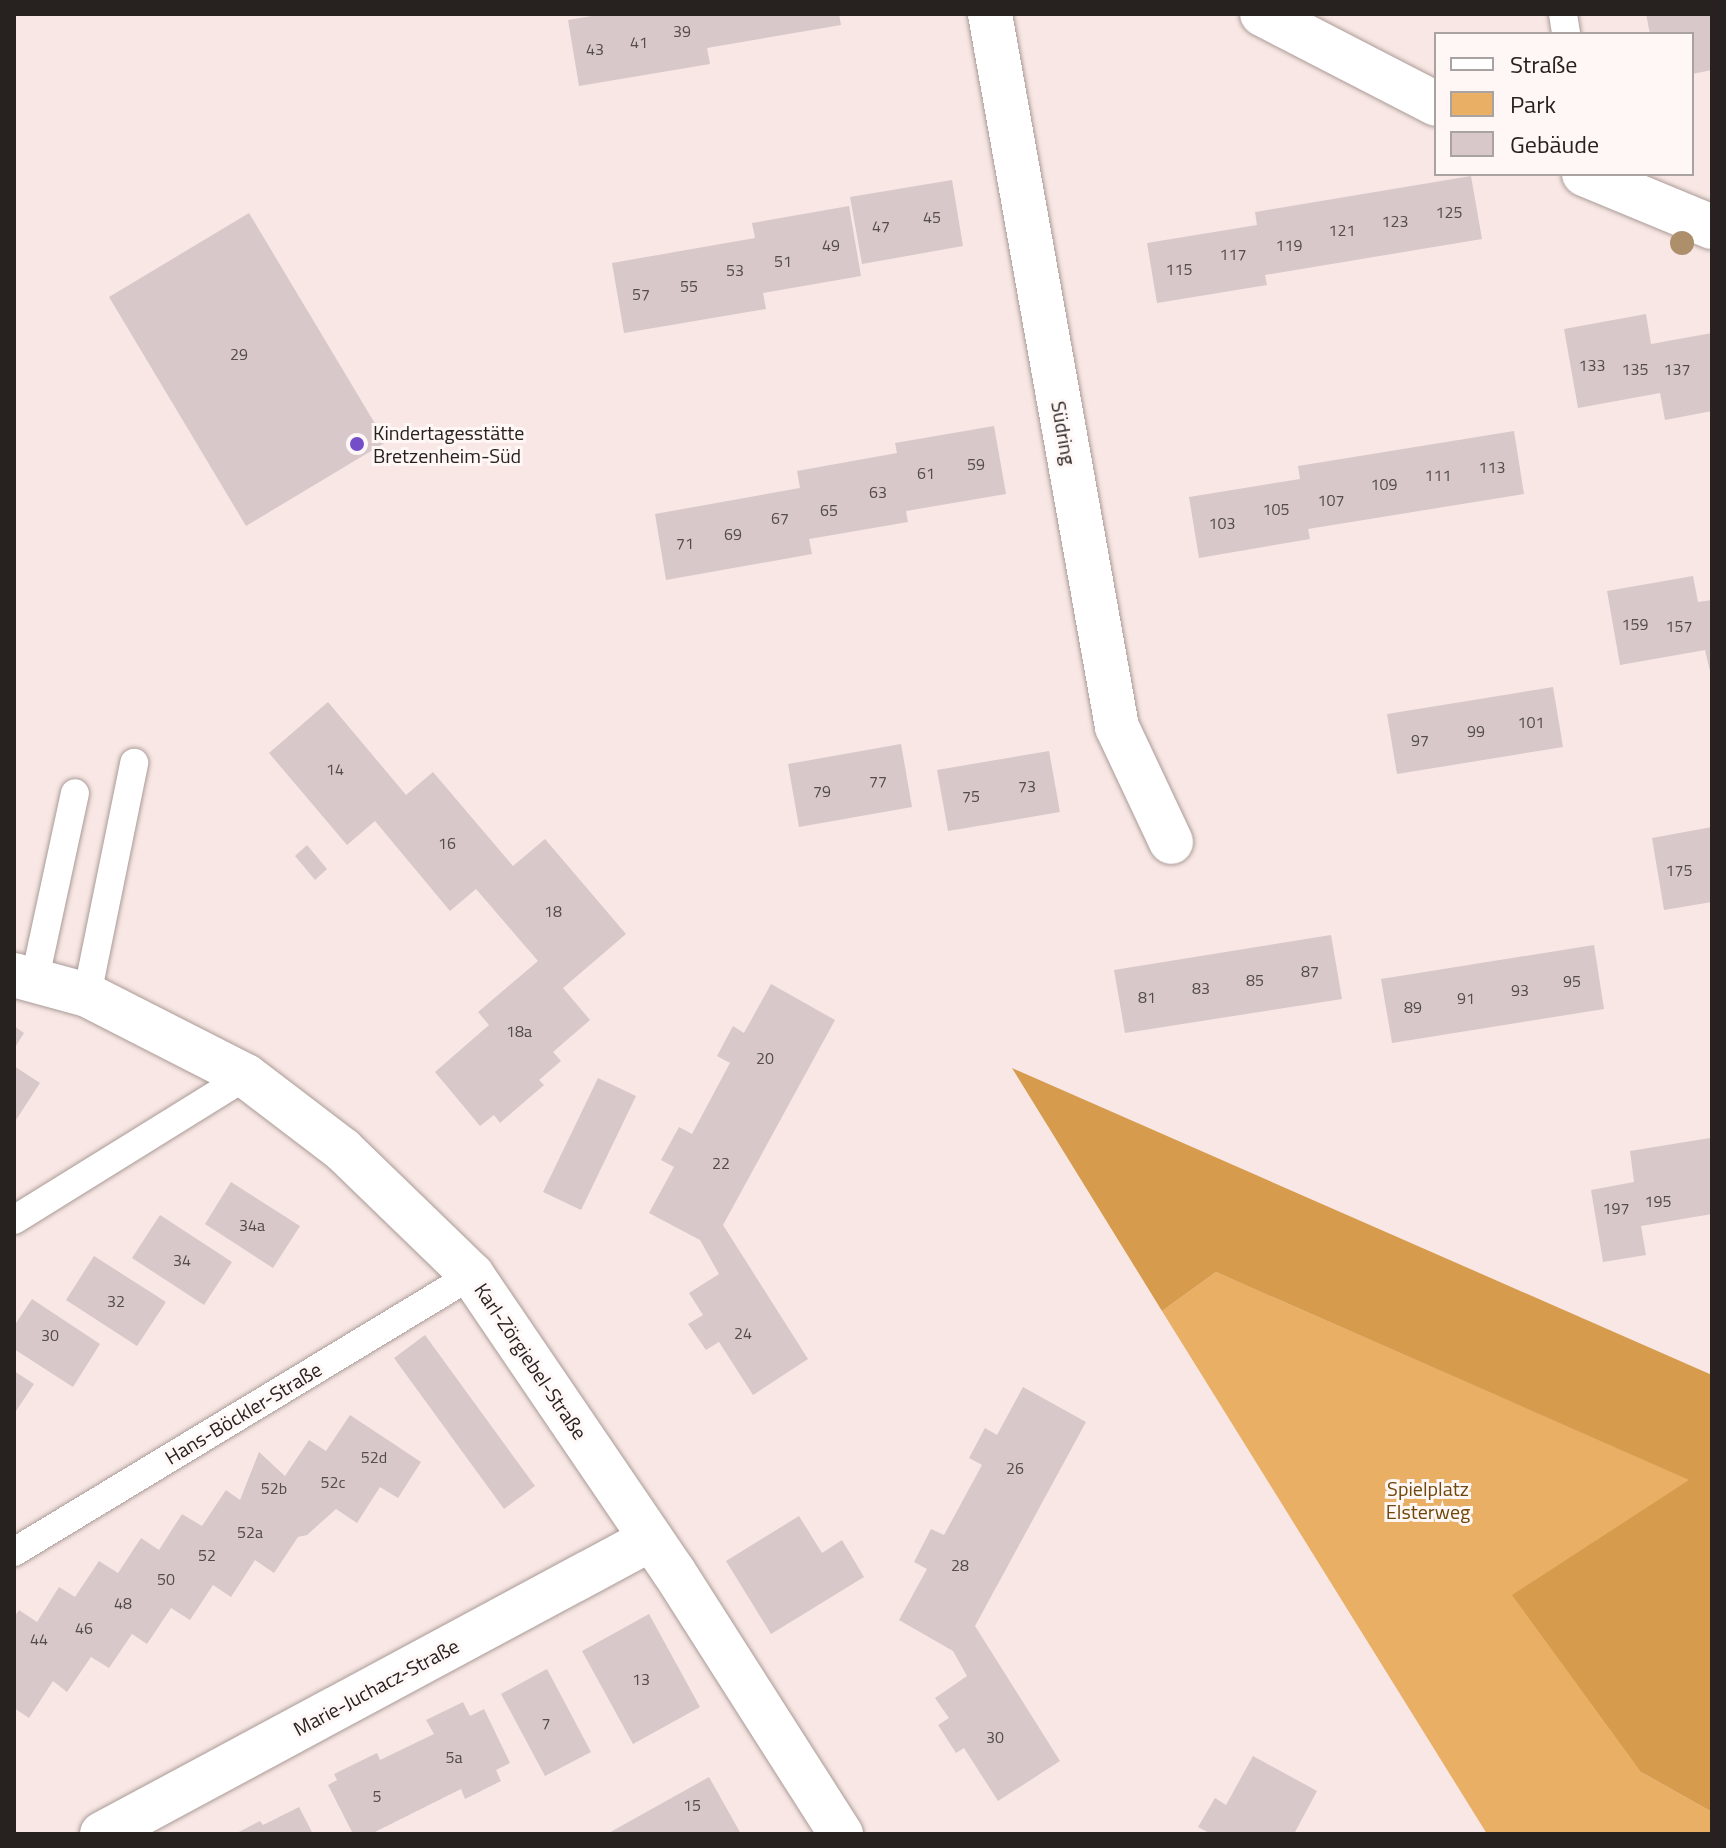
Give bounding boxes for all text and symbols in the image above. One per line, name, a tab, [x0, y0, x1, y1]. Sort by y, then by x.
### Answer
house number: 39	[673, 21, 691, 41]
house number: 41	[630, 32, 648, 52]
legend	[1434, 32, 1694, 176]
house number: 43	[586, 39, 604, 59]
text: Straße	[1510, 46, 1577, 82]
text: Park	[1510, 86, 1556, 122]
text: Gebäude	[1510, 126, 1599, 162]
house number: 125	[1436, 202, 1462, 222]
house number: 45	[923, 207, 941, 227]
house number: 123	[1382, 211, 1408, 231]
house number: 47	[872, 216, 890, 236]
house number: 121	[1329, 220, 1355, 240]
house number: 49	[822, 235, 840, 255]
house number: 119	[1276, 235, 1302, 255]
house number: 117	[1220, 244, 1246, 264]
house number: 51	[774, 251, 792, 271]
house number: 115	[1166, 259, 1192, 279]
house number: 53	[726, 260, 744, 280]
house number: 55	[680, 276, 698, 296]
house number: 57	[632, 284, 650, 304]
house number: 29	[230, 344, 248, 364]
house number: 133	[1579, 355, 1605, 375]
house number: 135	[1622, 359, 1648, 379]
house number: 137	[1664, 359, 1690, 379]
street label: Südring	[1047, 399, 1081, 467]
place label: Kindertagesstätte Bretzenheim-Süd	[373, 420, 524, 467]
marker: Kindertagesstätte Bretzenheim-Süd	[348, 435, 366, 453]
house number: 59	[967, 454, 985, 474]
house number: 113	[1479, 457, 1505, 477]
house number: 61	[917, 463, 935, 483]
house number: 111	[1425, 465, 1451, 485]
house number: 109	[1371, 474, 1397, 494]
house number: 63	[869, 482, 887, 502]
house number: 107	[1318, 490, 1344, 510]
house number: 105	[1263, 499, 1289, 519]
house number: 65	[820, 500, 838, 520]
house number: 67	[771, 508, 789, 528]
house number: 103	[1209, 513, 1235, 533]
house number: 69	[724, 524, 742, 544]
house number: 71	[676, 533, 694, 553]
house number: 159	[1622, 614, 1648, 634]
house number: 157	[1666, 616, 1692, 636]
house number: 101	[1518, 712, 1544, 732]
house number: 99	[1467, 721, 1485, 741]
house number: 97	[1411, 730, 1429, 750]
house number: 14	[326, 759, 344, 779]
house number: 77	[869, 771, 887, 791]
house number: 73	[1018, 776, 1036, 796]
house number: 79	[813, 781, 831, 801]
house number: 75	[962, 786, 980, 806]
house number: 16	[438, 833, 456, 853]
house number: 175	[1666, 860, 1692, 880]
house number: 18	[544, 901, 562, 921]
house number: 87	[1301, 961, 1319, 981]
house number: 85	[1246, 970, 1264, 990]
house number: 95	[1563, 971, 1581, 991]
house number: 83	[1192, 978, 1210, 998]
house number: 93	[1511, 980, 1529, 1000]
house number: 81	[1138, 987, 1156, 1007]
house number: 91	[1457, 988, 1475, 1008]
house number: 89	[1404, 997, 1422, 1017]
house number: 18a	[506, 1021, 532, 1041]
house number: 20	[756, 1048, 774, 1068]
house number: 22	[712, 1153, 730, 1173]
house number: 195	[1645, 1191, 1671, 1211]
house number: 197	[1603, 1198, 1629, 1218]
house number: 34a	[239, 1215, 265, 1235]
house number: 34	[173, 1250, 191, 1270]
street label: Karl-Zörgiebel-Straße	[470, 1278, 592, 1444]
house number: 32	[107, 1291, 125, 1311]
house number: 24	[734, 1323, 752, 1343]
house number: 30	[41, 1325, 59, 1345]
street label: Hans-Böckler-Straße	[160, 1357, 326, 1469]
house number: 52d	[361, 1447, 387, 1467]
house number: 26	[1006, 1458, 1024, 1478]
house number: 52c	[321, 1472, 345, 1492]
park label: Spielplatz Elsterweg	[1386, 1477, 1470, 1524]
house number: 52b	[261, 1478, 287, 1498]
house number: 52a	[237, 1522, 263, 1542]
house number: 52	[198, 1545, 216, 1565]
house number: 28	[951, 1555, 969, 1575]
house number: 50	[157, 1569, 175, 1589]
house number: 48	[114, 1593, 132, 1613]
house number: 46	[75, 1618, 93, 1638]
house number: 44	[30, 1629, 48, 1649]
street label: Marie-Juchacz-Straße	[289, 1633, 463, 1741]
house number: 13	[632, 1669, 650, 1689]
house number: 7	[542, 1713, 550, 1733]
house number: 30	[986, 1727, 1004, 1747]
house number: 5a	[446, 1747, 462, 1767]
house number: 5	[373, 1786, 381, 1806]
house number: 15	[683, 1795, 701, 1815]

